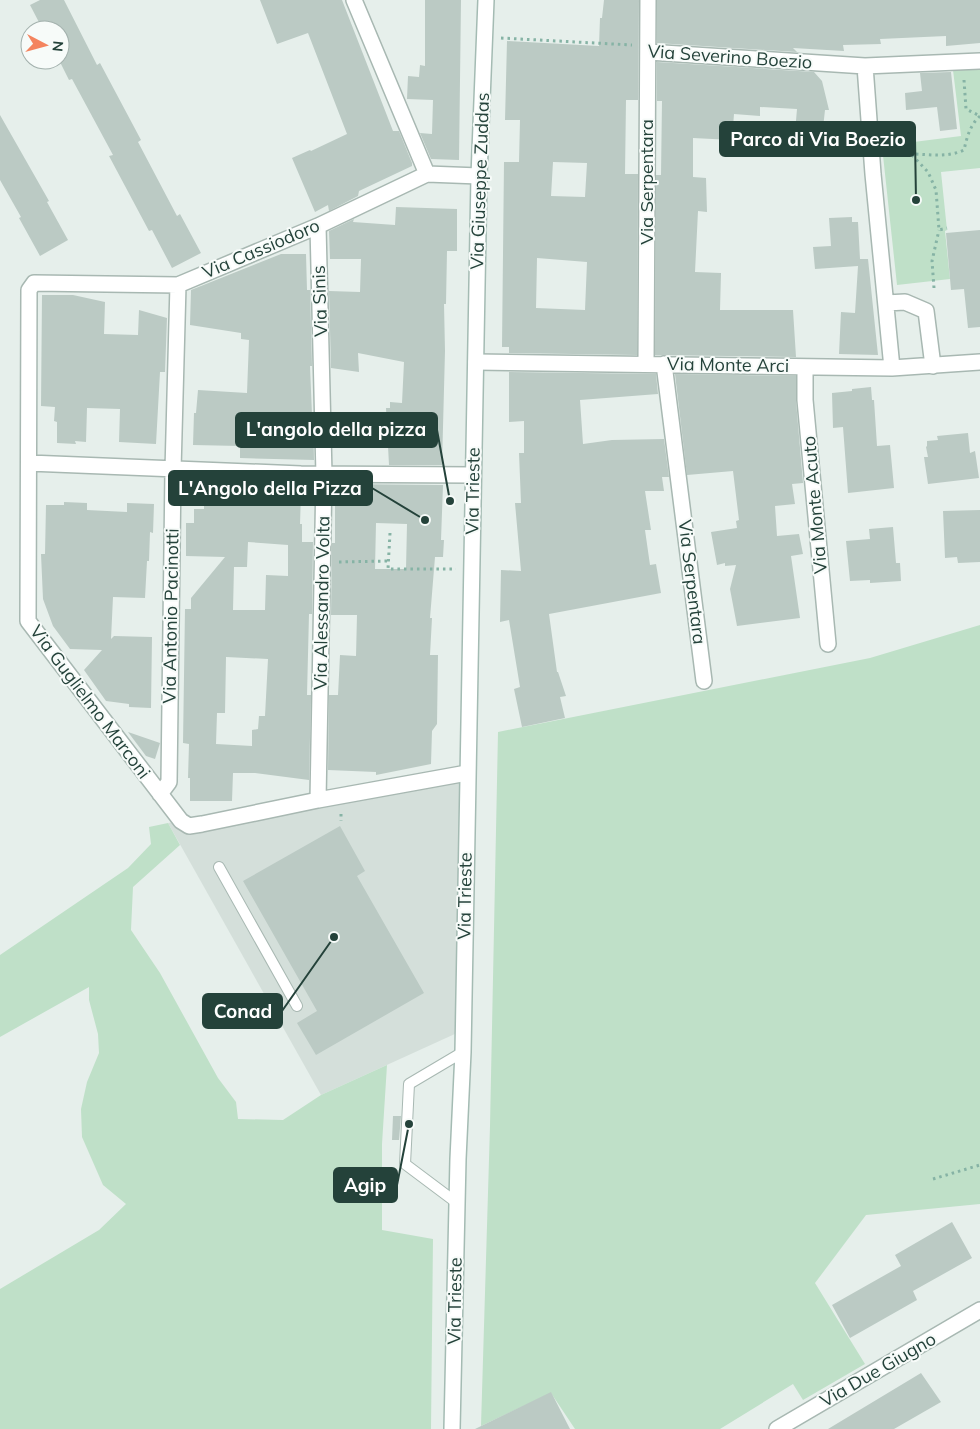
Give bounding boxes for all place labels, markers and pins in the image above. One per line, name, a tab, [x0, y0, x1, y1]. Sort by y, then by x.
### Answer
callout: Parco di Via Boezio	[720, 122, 915, 156]
callout: L'angolo della pizza	[236, 413, 437, 447]
callout: L'Angolo della Pizza	[169, 471, 372, 505]
callout: Conad	[203, 994, 282, 1028]
callout: Agip	[334, 1168, 397, 1202]

